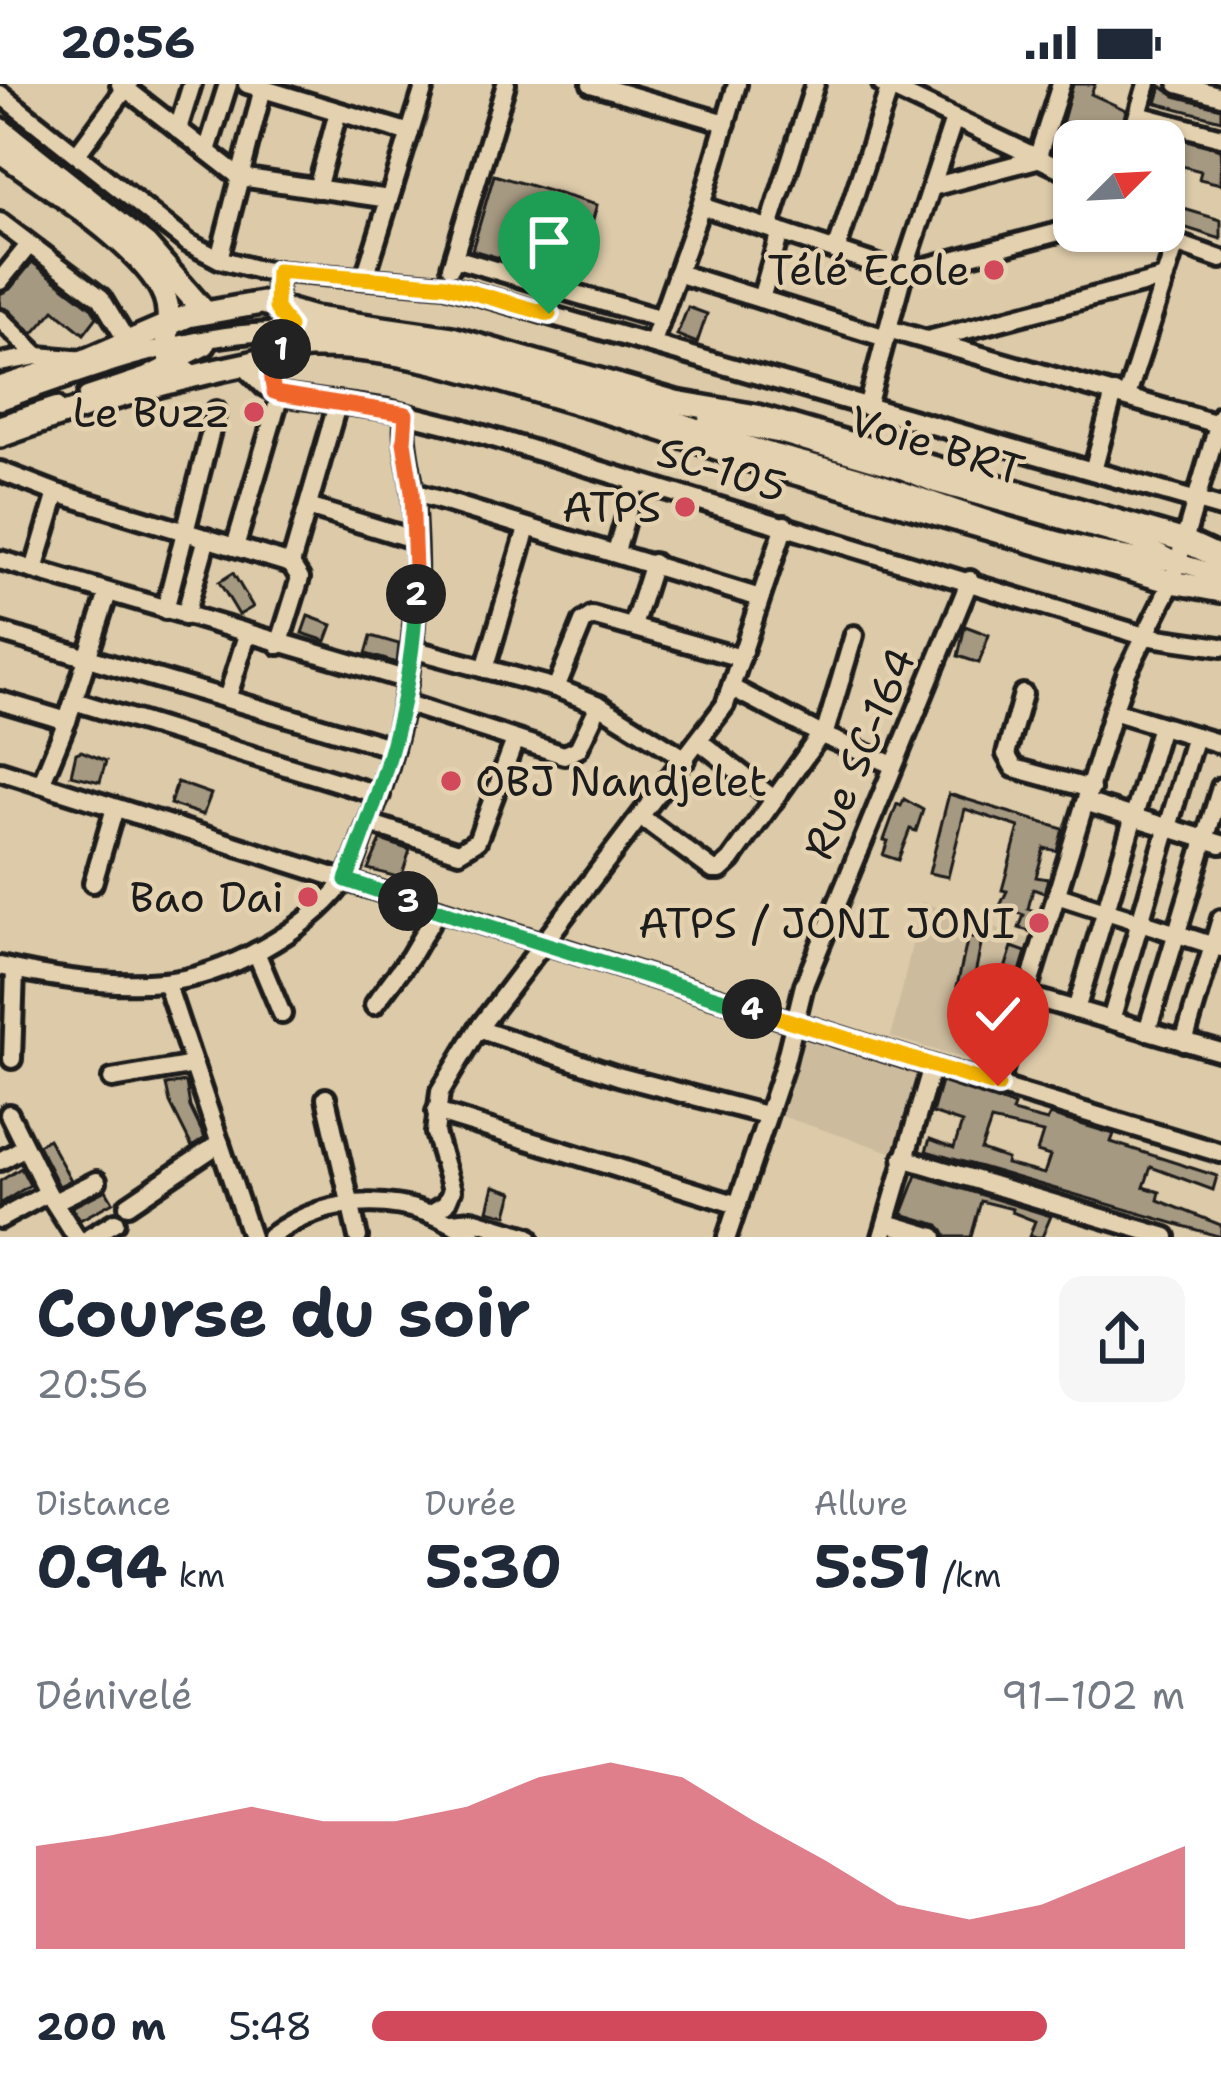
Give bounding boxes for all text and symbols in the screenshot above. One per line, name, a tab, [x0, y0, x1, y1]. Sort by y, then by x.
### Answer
text: 20:56	[60, 12, 195, 72]
north arrow	[1053, 120, 1185, 252]
map controls	[1053, 120, 1185, 252]
pin	[498, 191, 600, 314]
icon: arrive	[516, 209, 582, 275]
place label: Télé Ecole	[767, 242, 970, 298]
marker: Télé Ecole	[981, 257, 1007, 283]
pin: 1	[251, 319, 311, 379]
text: 1	[273, 326, 289, 371]
place label: Le Buzz	[73, 384, 230, 440]
street label: Voie BRT	[843, 392, 1031, 498]
marker: Le Buzz	[241, 399, 267, 425]
street label: SC-105	[651, 423, 793, 515]
place label: ATPS	[562, 479, 661, 535]
marker: ATPS	[672, 494, 698, 520]
pin: 2	[386, 564, 446, 624]
text: 2	[404, 571, 428, 616]
street label: Rue SC-164	[789, 639, 929, 867]
place label: OBJ Nandjelet	[475, 753, 767, 809]
marker: OBJ Nandjelet	[438, 768, 464, 794]
place label: Bao Dai	[129, 869, 284, 925]
pin: 3	[378, 871, 438, 931]
text: 3	[396, 878, 420, 923]
marker: Bao Dai	[295, 884, 321, 910]
place label: ATPS / JONI JONI	[638, 895, 1015, 951]
marker: ATPS / JONI JONI	[1026, 910, 1052, 936]
pin	[947, 963, 1049, 1086]
pin: 4	[722, 979, 782, 1039]
icon: check	[965, 981, 1031, 1047]
text: 4	[740, 986, 764, 1031]
text: Course du soir	[36, 1269, 531, 1357]
button: share	[1059, 1276, 1185, 1402]
text: 20:56	[36, 1358, 149, 1410]
text: Distance	[36, 1481, 171, 1526]
text: Durée	[425, 1481, 516, 1526]
text: Allure	[814, 1481, 908, 1526]
text: 0.94	[36, 1526, 167, 1606]
text: 5:30	[425, 1526, 562, 1606]
text: 5:51	[814, 1526, 931, 1606]
text: km	[167, 1553, 225, 1598]
text: /km	[931, 1553, 1001, 1598]
text: Dénivelé	[36, 1669, 193, 1721]
text: 91–102 m	[1001, 1669, 1185, 1721]
text: 200 m	[36, 2000, 166, 2052]
text: 5:48	[228, 2000, 312, 2052]

